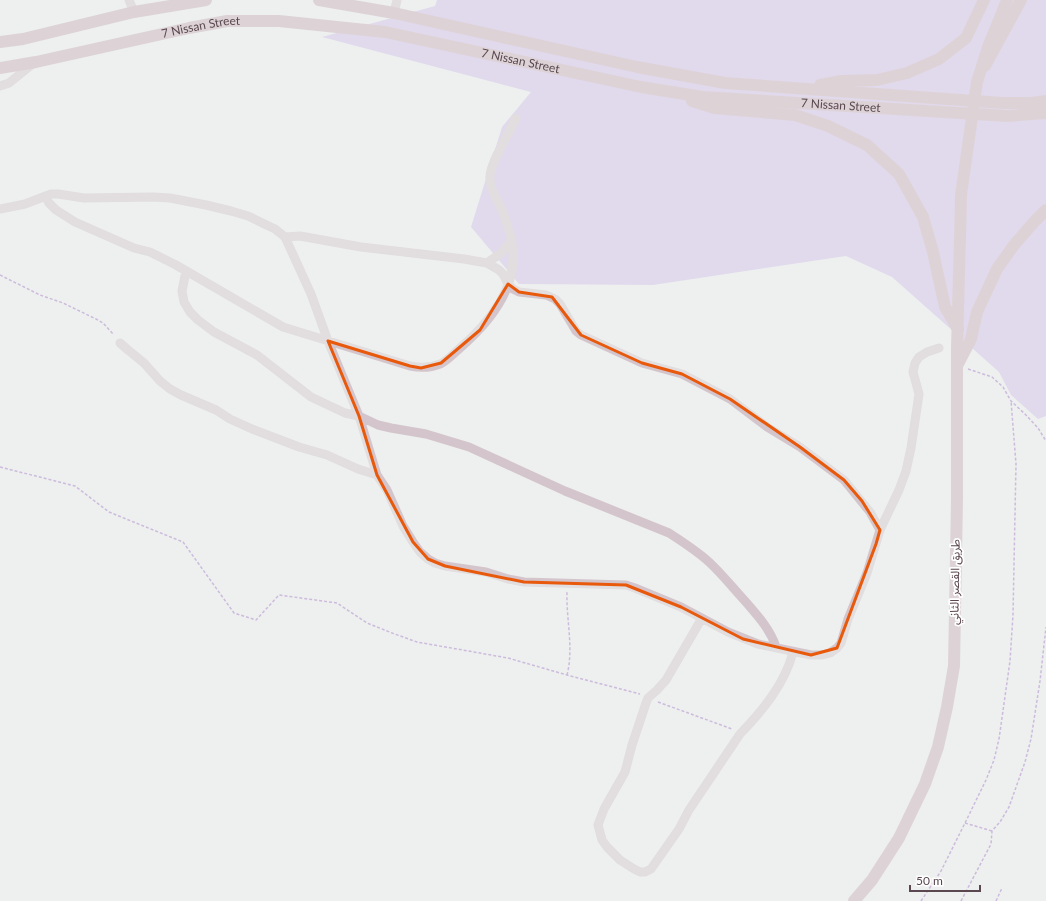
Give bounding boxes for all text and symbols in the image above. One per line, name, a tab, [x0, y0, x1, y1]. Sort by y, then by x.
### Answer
street label: 7 Nissan Street	[160, 13, 241, 41]
street label: 7 Nissan Street	[480, 45, 562, 76]
street label: 7 Nissan Street	[800, 95, 882, 115]
street label: طريق القصر الثاني	[946, 539, 966, 625]
scale bar	[910, 867, 980, 893]
text: 50 m	[916, 873, 943, 888]

